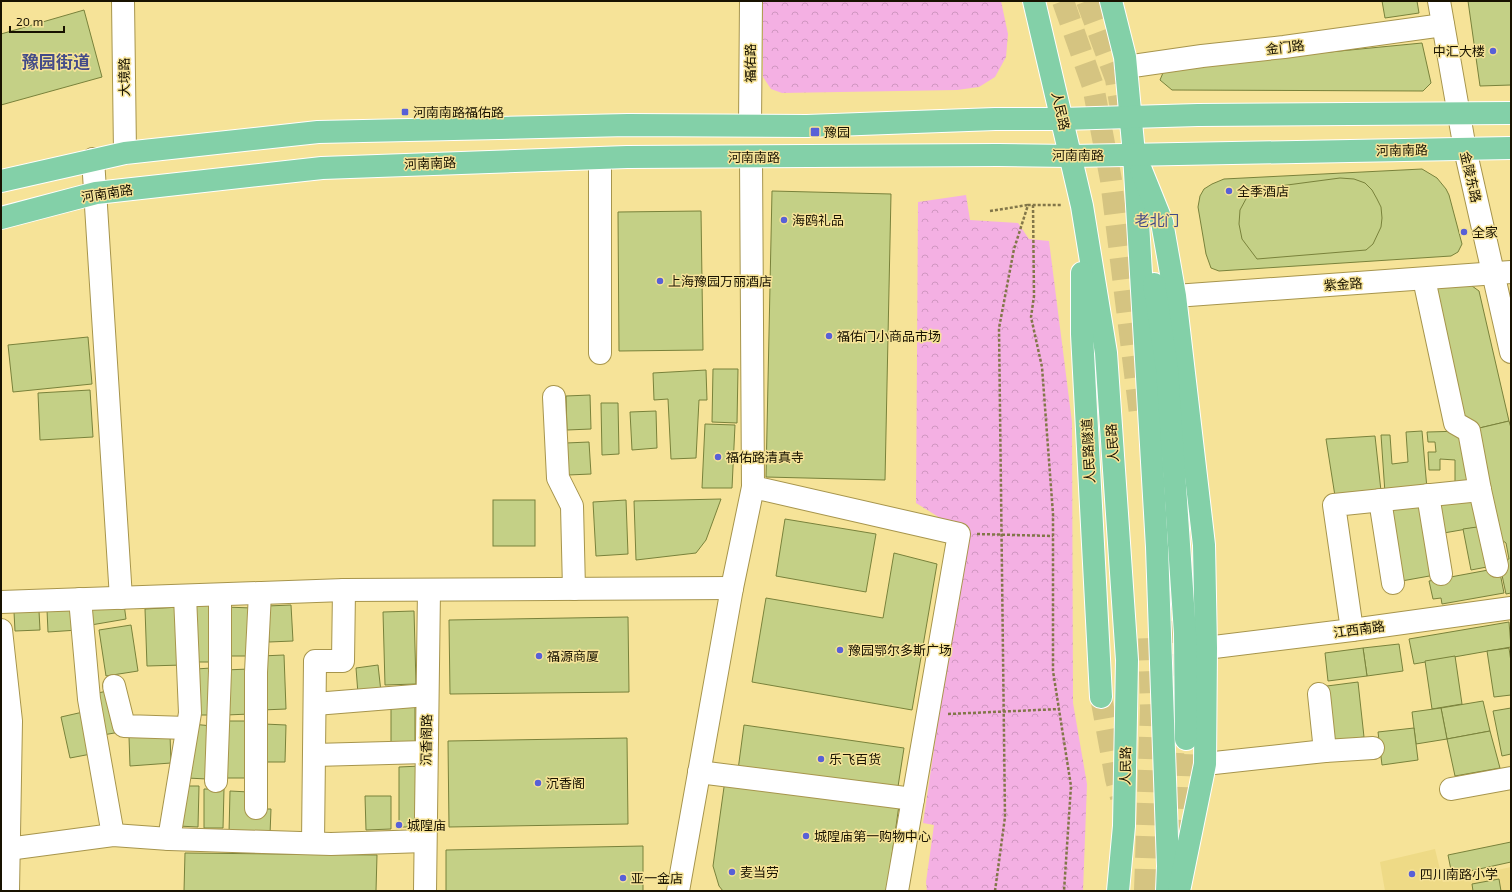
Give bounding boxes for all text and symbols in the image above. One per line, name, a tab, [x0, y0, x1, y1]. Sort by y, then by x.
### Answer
scale bar	[10, 8, 64, 34]
text: 20 m	[16, 14, 43, 28]
street label: 金门路	[1265, 37, 1305, 57]
street label: 福佑路	[742, 43, 758, 83]
place label: 中汇大楼	[1433, 43, 1485, 59]
marker: 中汇大楼	[1488, 46, 1498, 56]
district label: 豫园街道	[22, 51, 90, 71]
street label: 大境路	[116, 57, 132, 97]
street label: 人民路	[1049, 90, 1073, 132]
place label: 河南南路福佑路	[413, 104, 504, 120]
marker: 河南南路福佑路	[400, 107, 410, 117]
place label: 豫园	[824, 124, 850, 140]
marker: 豫园	[809, 126, 821, 138]
street label: 河南南路	[1376, 142, 1428, 158]
street label: 河南南路	[1052, 147, 1104, 163]
street label: 河南南路	[728, 149, 780, 165]
street label: 金陵东路	[1457, 150, 1485, 204]
street label: 河南南路	[404, 154, 456, 172]
street label: 河南南路	[80, 181, 134, 205]
place label: 全季酒店	[1237, 183, 1289, 199]
marker: 全季酒店	[1224, 186, 1234, 196]
district label: 老北门	[1134, 211, 1180, 229]
place label: 海鸥礼品	[792, 212, 844, 228]
marker: 海鸥礼品	[779, 215, 789, 225]
place label: 全家	[1472, 224, 1498, 240]
marker: 全家	[1459, 227, 1469, 237]
place label: 上海豫园万丽酒店	[668, 273, 772, 289]
street label: 紫金路	[1323, 275, 1363, 293]
marker: 上海豫园万丽酒店	[655, 276, 665, 286]
place label: 福佑门小商品市场	[837, 328, 941, 344]
marker: 福佑门小商品市场	[824, 331, 834, 341]
street label: 人民路隧道	[1078, 418, 1098, 484]
street label: 人民路	[1103, 423, 1121, 463]
place label: 福佑路清真寺	[726, 449, 804, 465]
marker: 福佑路清真寺	[713, 452, 723, 462]
street label: 江西南路	[1332, 617, 1386, 641]
place label: 豫园鄂尔多斯广场	[848, 642, 952, 658]
marker: 豫园鄂尔多斯广场	[835, 645, 845, 655]
place label: 福源商厦	[547, 648, 599, 664]
marker: 福源商厦	[534, 651, 544, 661]
street label: 沉香阁路	[418, 714, 434, 766]
street label: 人民路	[1117, 746, 1133, 786]
place label: 乐飞百货	[829, 751, 881, 767]
marker: 乐飞百货	[816, 754, 826, 764]
place label: 沉香阁	[546, 775, 585, 791]
marker: 沉香阁	[533, 778, 543, 788]
place label: 城隍庙	[407, 817, 446, 833]
marker: 城隍庙	[394, 820, 404, 830]
place label: 城隍庙第一购物中心	[814, 828, 931, 844]
marker: 城隍庙第一购物中心	[801, 831, 811, 841]
place label: 麦当劳	[740, 864, 779, 880]
place label: 四川南路小学	[1420, 866, 1498, 882]
marker: 麦当劳	[727, 867, 737, 877]
marker: 四川南路小学	[1407, 869, 1417, 879]
place label: 亚一金店	[631, 870, 683, 886]
marker: 亚一金店	[618, 873, 628, 883]

